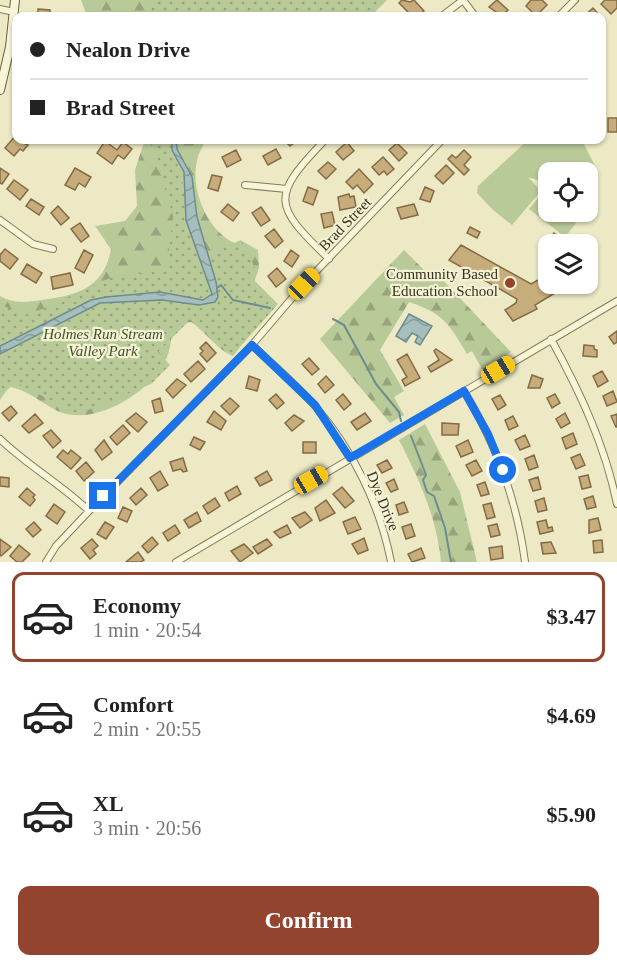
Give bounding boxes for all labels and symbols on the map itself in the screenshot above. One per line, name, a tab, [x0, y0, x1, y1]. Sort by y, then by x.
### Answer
street label: Brad Street	[316, 193, 375, 254]
car	[285, 265, 323, 303]
place label: Community Based Education School	[386, 266, 498, 299]
marker: Community Based Education School	[503, 276, 517, 290]
park label: Holmes Run Stream Valley Park	[42, 326, 163, 359]
car	[478, 353, 518, 387]
route start	[489, 456, 516, 483]
car	[291, 463, 331, 497]
street label: Dye Drive	[364, 469, 402, 533]
route end	[89, 482, 116, 509]

